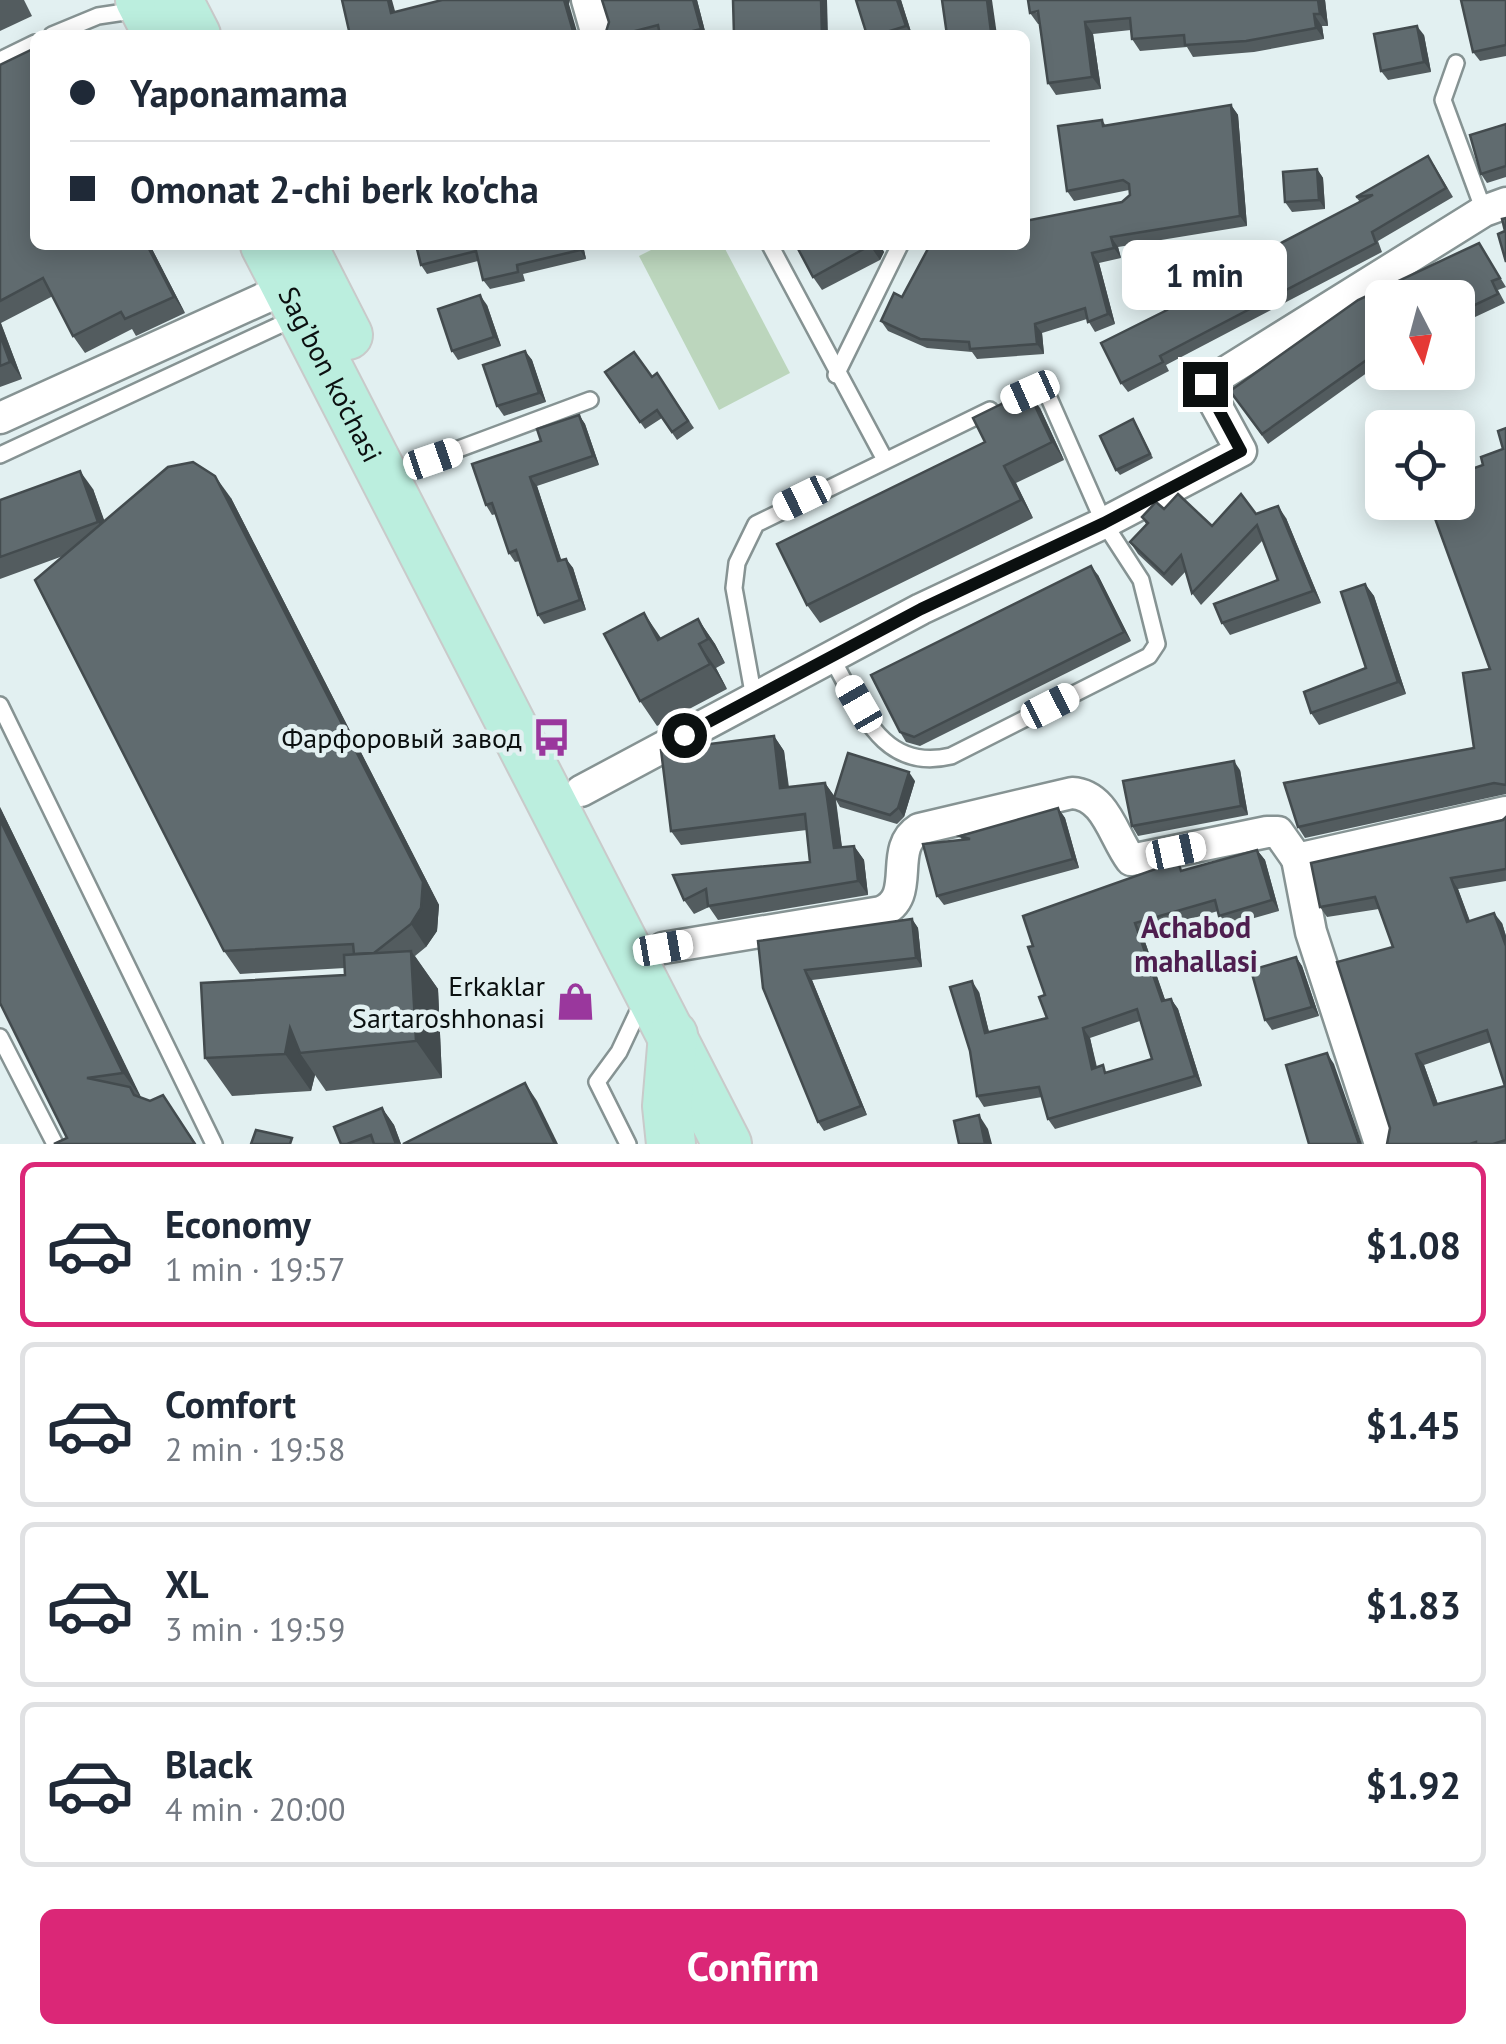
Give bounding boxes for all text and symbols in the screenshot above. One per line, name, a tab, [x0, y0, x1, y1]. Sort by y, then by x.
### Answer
text: Yaponamama	[130, 68, 348, 117]
text: Omonat 2-chi berk ko'cha	[130, 164, 539, 213]
callout: 1 min	[1122, 239, 1288, 309]
text: 1 min	[1165, 254, 1244, 296]
street label: Sag’bon ko’chasi	[271, 280, 392, 468]
north arrow	[1365, 280, 1475, 390]
map controls	[1365, 280, 1475, 520]
route end	[1183, 362, 1228, 407]
car	[996, 366, 1064, 418]
button: locate	[1365, 410, 1475, 520]
car	[400, 435, 466, 483]
car	[768, 471, 836, 525]
car	[831, 671, 887, 737]
car	[1016, 679, 1084, 733]
route start	[662, 713, 707, 758]
bus stop icon: Фарфоровый завод	[531, 716, 573, 758]
place label: Фарфоровый завод	[282, 719, 522, 756]
car	[1144, 830, 1208, 872]
district label: Achabod mahallasi	[1134, 907, 1258, 980]
car	[631, 928, 695, 968]
place label: Erkaklar Sartaroshhonasi	[352, 967, 545, 1036]
shop icon: Erkaklar Sartaroshhonasi	[554, 980, 596, 1022]
text: Economy	[165, 1199, 311, 1248]
icon: car	[45, 1200, 135, 1290]
text: $1.08	[1365, 1220, 1461, 1269]
text: 1 min · 19:57	[165, 1248, 345, 1290]
text: Comfort	[165, 1379, 296, 1428]
icon: car	[45, 1380, 135, 1470]
text: $1.45	[1365, 1400, 1461, 1449]
text: 2 min · 19:58	[165, 1428, 345, 1470]
text: XL	[165, 1559, 209, 1608]
icon: car	[45, 1560, 135, 1650]
text: $1.83	[1365, 1580, 1461, 1629]
text: 3 min · 19:59	[165, 1608, 345, 1650]
text: Black	[165, 1739, 253, 1788]
icon: car	[45, 1740, 135, 1830]
text: $1.92	[1365, 1760, 1461, 1809]
text: 4 min · 20:00	[165, 1788, 345, 1830]
button: Confirm	[40, 1909, 1466, 2024]

